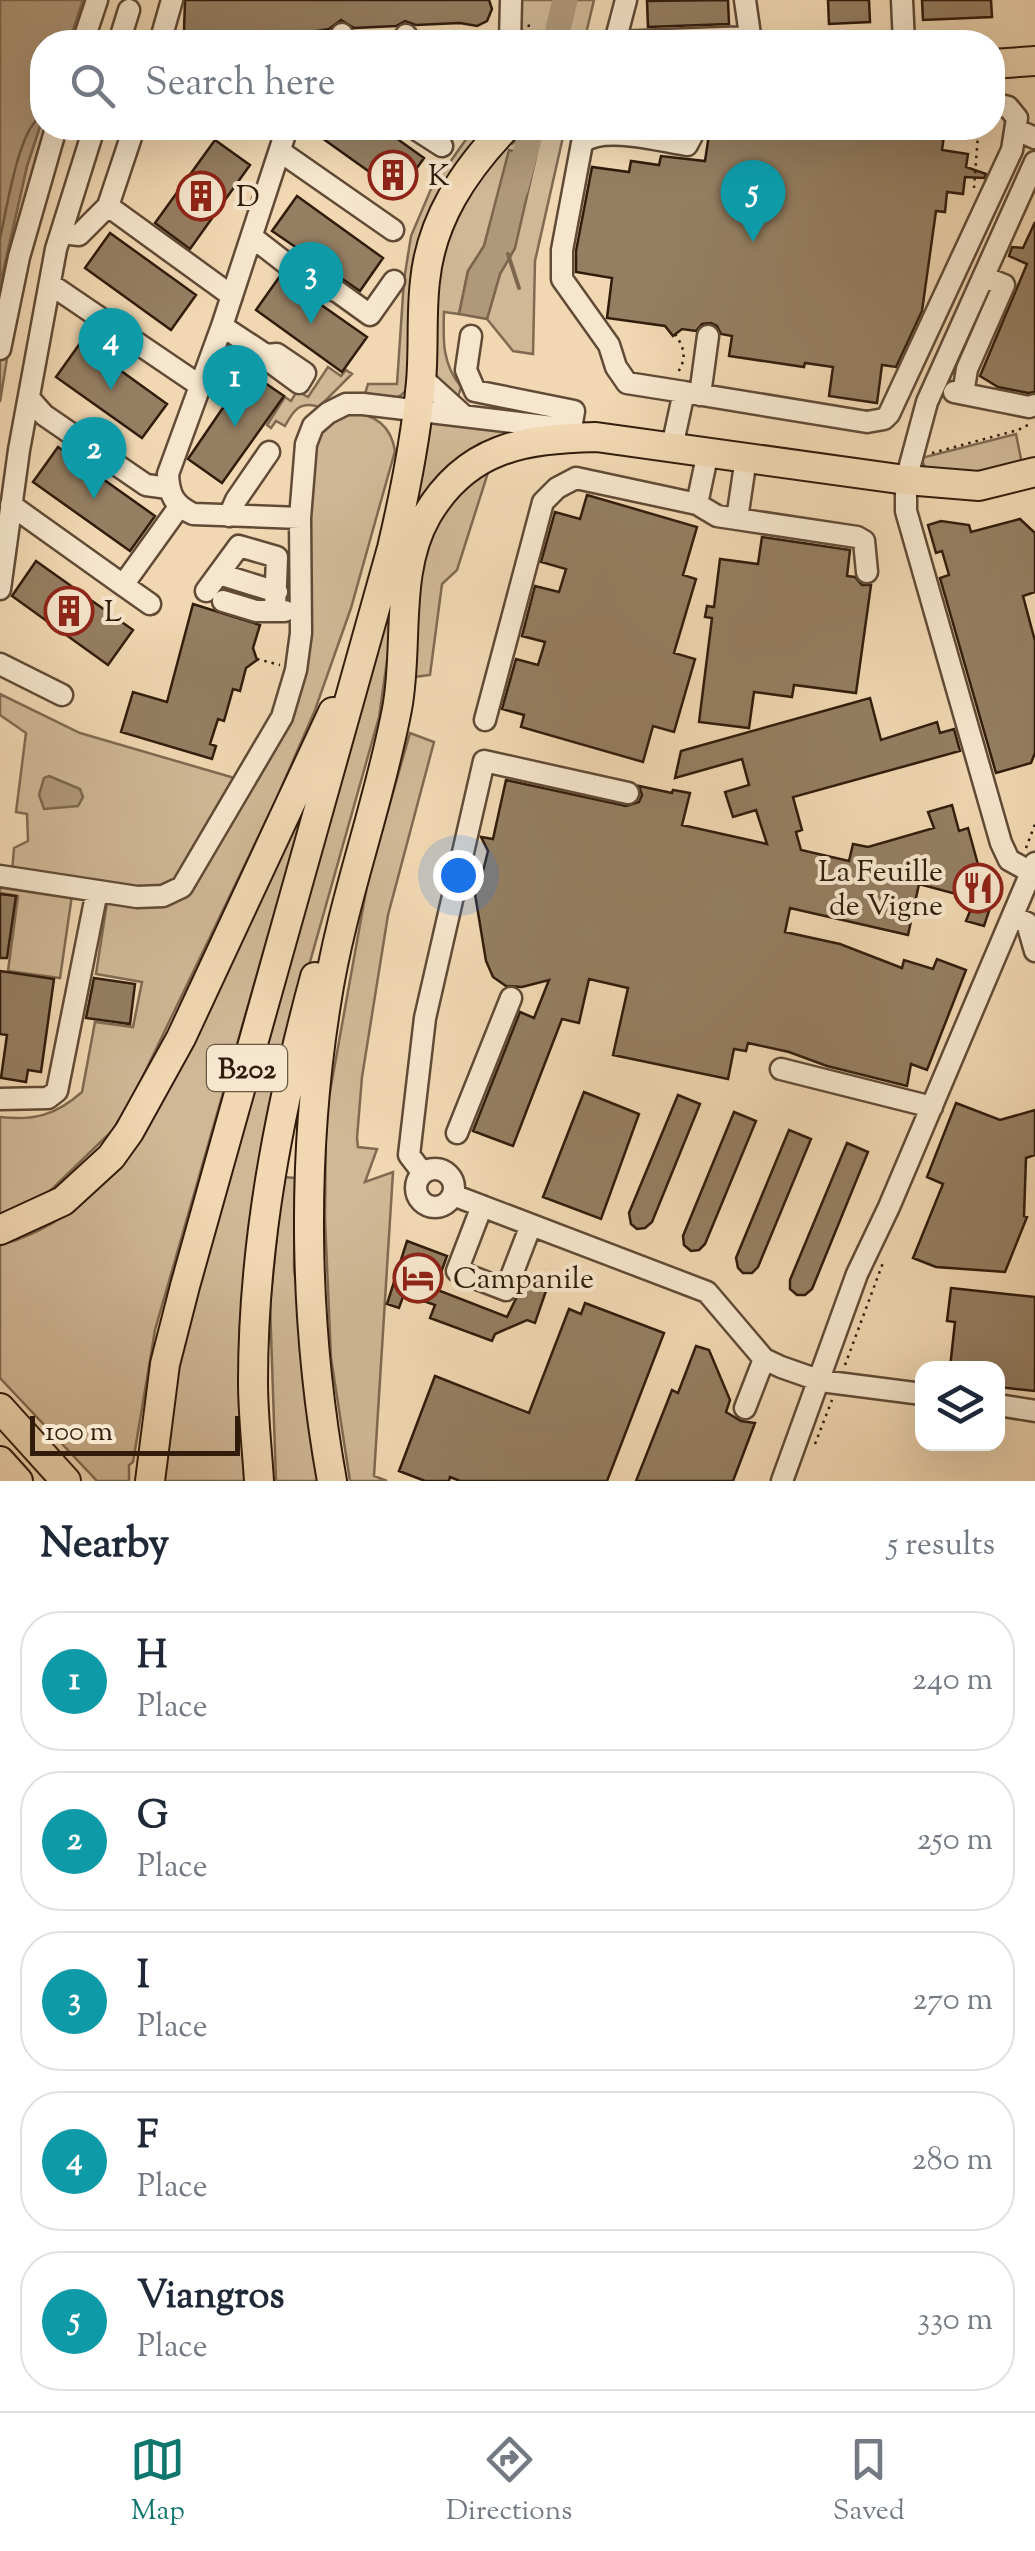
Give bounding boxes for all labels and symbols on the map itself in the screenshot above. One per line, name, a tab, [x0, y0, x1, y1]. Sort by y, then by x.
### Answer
building icon: K	[367, 149, 419, 201]
place label: K	[428, 156, 450, 199]
pin: 5	[720, 160, 786, 242]
building icon: D	[175, 170, 227, 222]
place label: D	[236, 177, 260, 220]
pin: 3	[278, 242, 344, 324]
pin: 4	[78, 308, 144, 390]
pin: 1	[202, 344, 268, 427]
pin: 2	[62, 416, 126, 499]
building icon: L	[43, 585, 95, 637]
place label: L	[104, 592, 122, 635]
your location	[433, 850, 484, 901]
place label: La Feuille de Vigne	[818, 852, 943, 929]
restaurant icon: La Feuille de Vigne	[952, 862, 1004, 914]
road number: B202	[207, 1045, 287, 1091]
hotel icon: Campanile	[392, 1252, 444, 1304]
place label: Campanile	[453, 1259, 594, 1302]
scale bar	[30, 1411, 240, 1456]

